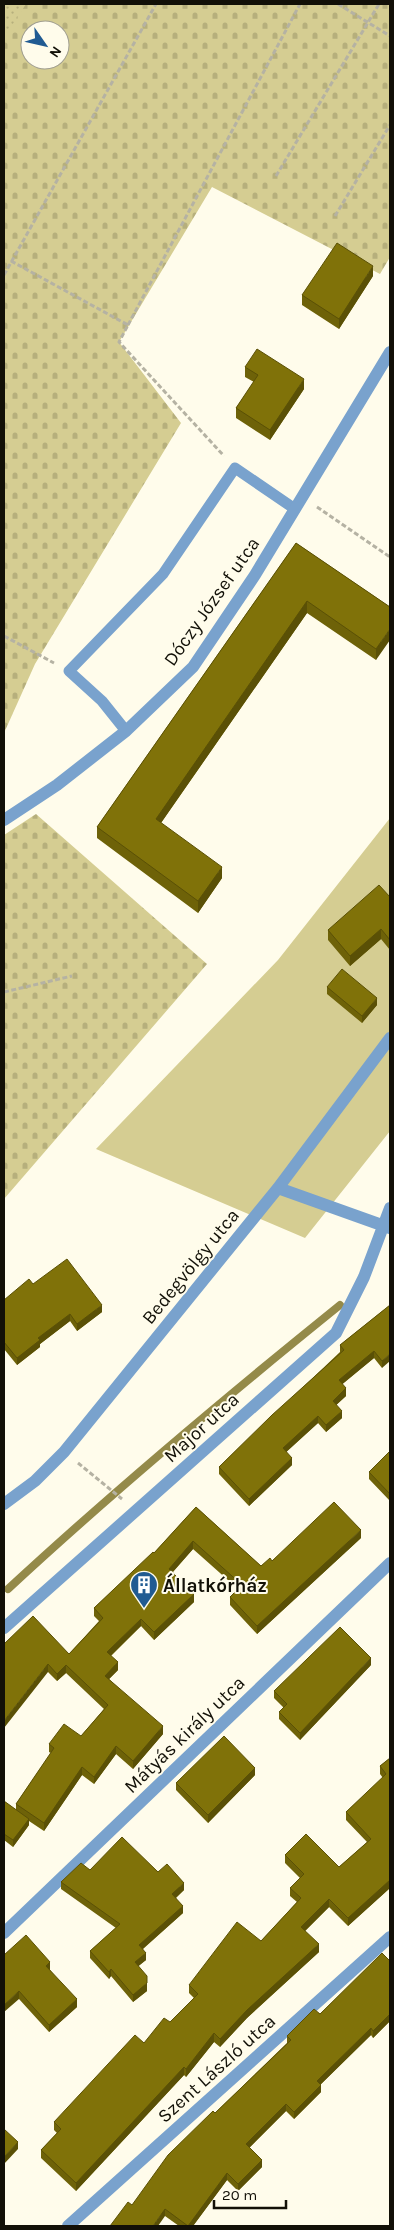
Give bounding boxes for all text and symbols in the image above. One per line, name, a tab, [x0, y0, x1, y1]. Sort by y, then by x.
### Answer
north arrow	[20, 20, 70, 70]
text: N	[46, 43, 65, 61]
street label: Dóczy József utca	[159, 533, 264, 670]
street label: Bedegvölgy utca	[138, 1205, 244, 1329]
street label: Major utca	[160, 1388, 244, 1467]
building icon: Állatkórház	[129, 1570, 159, 1609]
place label: Állatkórház	[163, 1572, 267, 1597]
street label: Mátyás király utca	[120, 1672, 249, 1798]
street label: Szent László utca	[153, 2010, 280, 2127]
scale bar	[214, 2178, 286, 2210]
text: 20 m	[222, 2186, 257, 2204]

